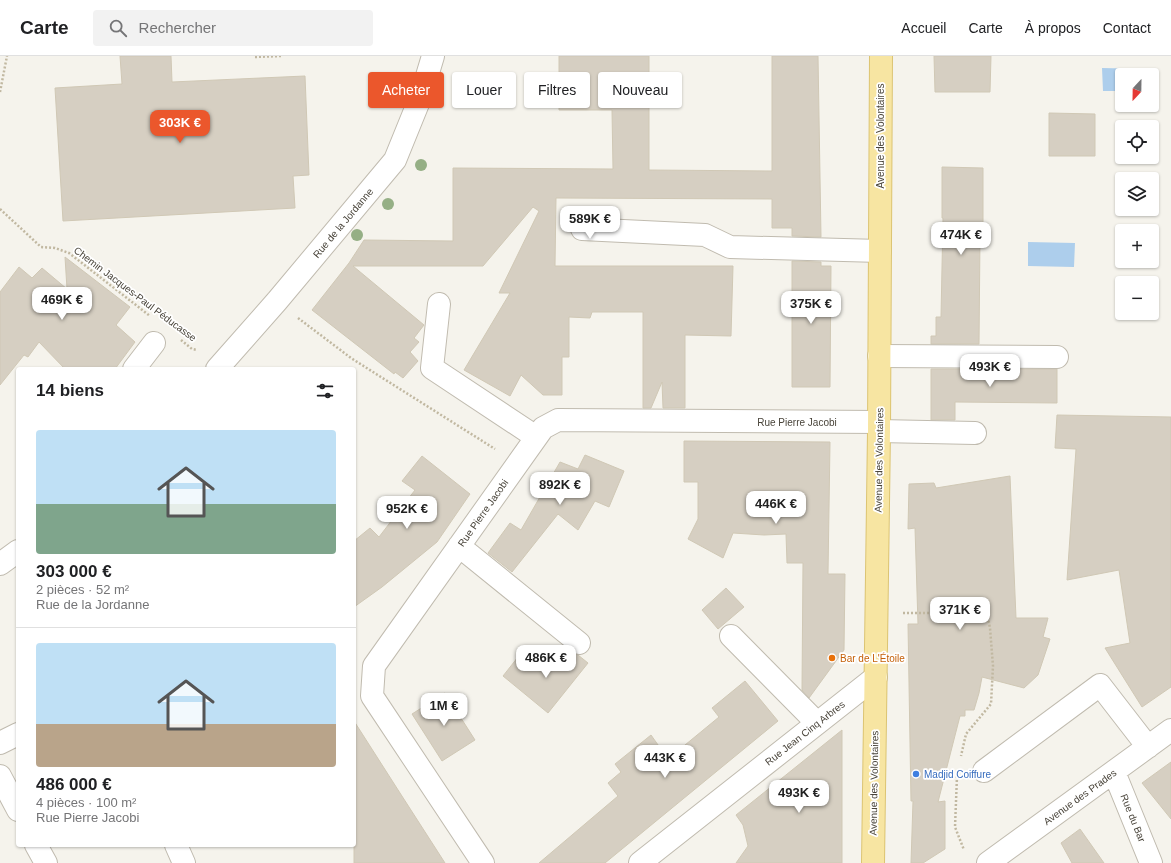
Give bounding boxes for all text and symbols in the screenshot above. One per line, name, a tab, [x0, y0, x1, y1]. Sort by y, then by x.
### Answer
search box	[93, 10, 373, 46]
text: Carte	[20, 17, 69, 38]
icon: search	[107, 17, 129, 39]
text: Rechercher	[139, 19, 216, 36]
text: Accueil	[901, 20, 946, 36]
text: Carte	[968, 20, 1003, 36]
text: À propos	[1025, 20, 1081, 36]
text: Contact	[1103, 20, 1151, 36]
north arrow	[1115, 68, 1159, 112]
map controls	[1115, 68, 1159, 320]
chip: Acheter	[368, 72, 444, 108]
chip: Louer	[452, 72, 516, 108]
chip: Filtres	[524, 72, 590, 108]
chip: Nouveau	[598, 72, 682, 108]
street label: Avenue des Volontaires	[875, 84, 886, 188]
pin: 303K €	[147, 110, 213, 144]
text: 303K €	[159, 115, 201, 130]
button: locate	[1115, 120, 1159, 164]
button: layers	[1115, 172, 1159, 216]
street label: Rue de la Jordanne	[311, 186, 376, 260]
pin: 589K €	[557, 206, 623, 240]
text: 589K €	[569, 211, 611, 226]
pin: 474K €	[928, 222, 994, 256]
button: +	[1115, 224, 1159, 268]
text: 474K €	[940, 227, 982, 242]
street label: Chemin Jacques-Paul Péducasse	[72, 244, 199, 344]
button: −	[1115, 276, 1159, 320]
pin: 469K €	[29, 287, 95, 321]
pin: 375K €	[778, 291, 844, 325]
text: 469K €	[41, 292, 83, 307]
text: 375K €	[790, 296, 832, 311]
pin: 493K €	[957, 354, 1023, 388]
text: 493K €	[969, 359, 1011, 374]
icon: filters	[314, 380, 336, 402]
text: 14 biens	[36, 381, 104, 400]
street label: Avenue des Volontaires	[873, 407, 885, 513]
street label: Rue Pierre Jacobi	[757, 417, 837, 428]
icon: home	[150, 456, 222, 528]
pin: 892K €	[527, 472, 593, 506]
street label: Rue Pierre Jacobi	[456, 477, 510, 549]
text: 892K €	[539, 477, 581, 492]
pin: 446K €	[743, 491, 809, 525]
pin: 952K €	[374, 496, 440, 530]
text: 446K €	[755, 496, 797, 511]
text: 952K €	[386, 501, 428, 516]
text: 303 000 €	[36, 562, 112, 581]
text: 2 pièces · 52 m²	[36, 582, 129, 597]
text: Rue de la Jordanne	[36, 597, 149, 612]
pin: 371K €	[927, 597, 993, 631]
text: 371K €	[939, 602, 981, 617]
pin: 486K €	[513, 645, 579, 679]
text: 486K €	[525, 650, 567, 665]
place label: Bar de L'Étoile	[840, 652, 905, 664]
marker: Bar de L'Étoile	[827, 653, 837, 663]
icon: home	[150, 669, 222, 741]
pin: 1M €	[420, 693, 468, 727]
text: 1M €	[430, 698, 458, 713]
street label: Rue Jean Cinq Arbres	[763, 699, 847, 767]
street label: Avenue des Volontaires	[868, 730, 880, 836]
pin: 443K €	[632, 745, 698, 779]
text: 443K €	[644, 750, 686, 765]
street label: Avenue des Prades	[1042, 767, 1118, 827]
marker: Madjid Coiffure	[911, 769, 921, 779]
place label: Madjid Coiffure	[924, 769, 992, 780]
text: 486 000 €	[36, 775, 112, 794]
pin: 493K €	[766, 780, 832, 814]
text: 493K €	[778, 785, 820, 800]
street label: Rue du Bar	[1118, 792, 1148, 844]
text: 4 pièces · 100 m²	[36, 795, 136, 810]
text: Rue Pierre Jacobi	[36, 810, 139, 825]

